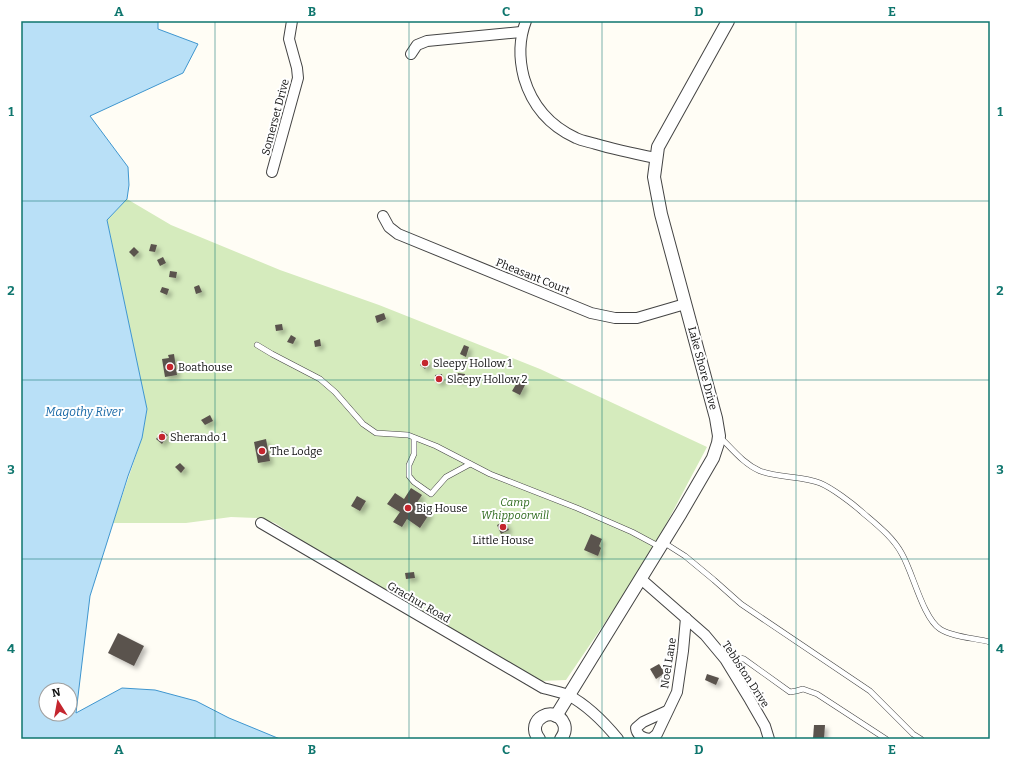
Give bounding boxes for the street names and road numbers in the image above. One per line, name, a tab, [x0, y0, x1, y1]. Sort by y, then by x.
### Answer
street label: Somerset Drive	[259, 77, 292, 157]
street label: Pheasant Court	[494, 256, 572, 297]
street label: Lake Shore Drive	[685, 325, 720, 411]
street label: Grachur Road	[385, 579, 453, 626]
street label: Noel Lane	[658, 637, 679, 689]
street label: Tebbston Drive	[719, 639, 772, 710]

